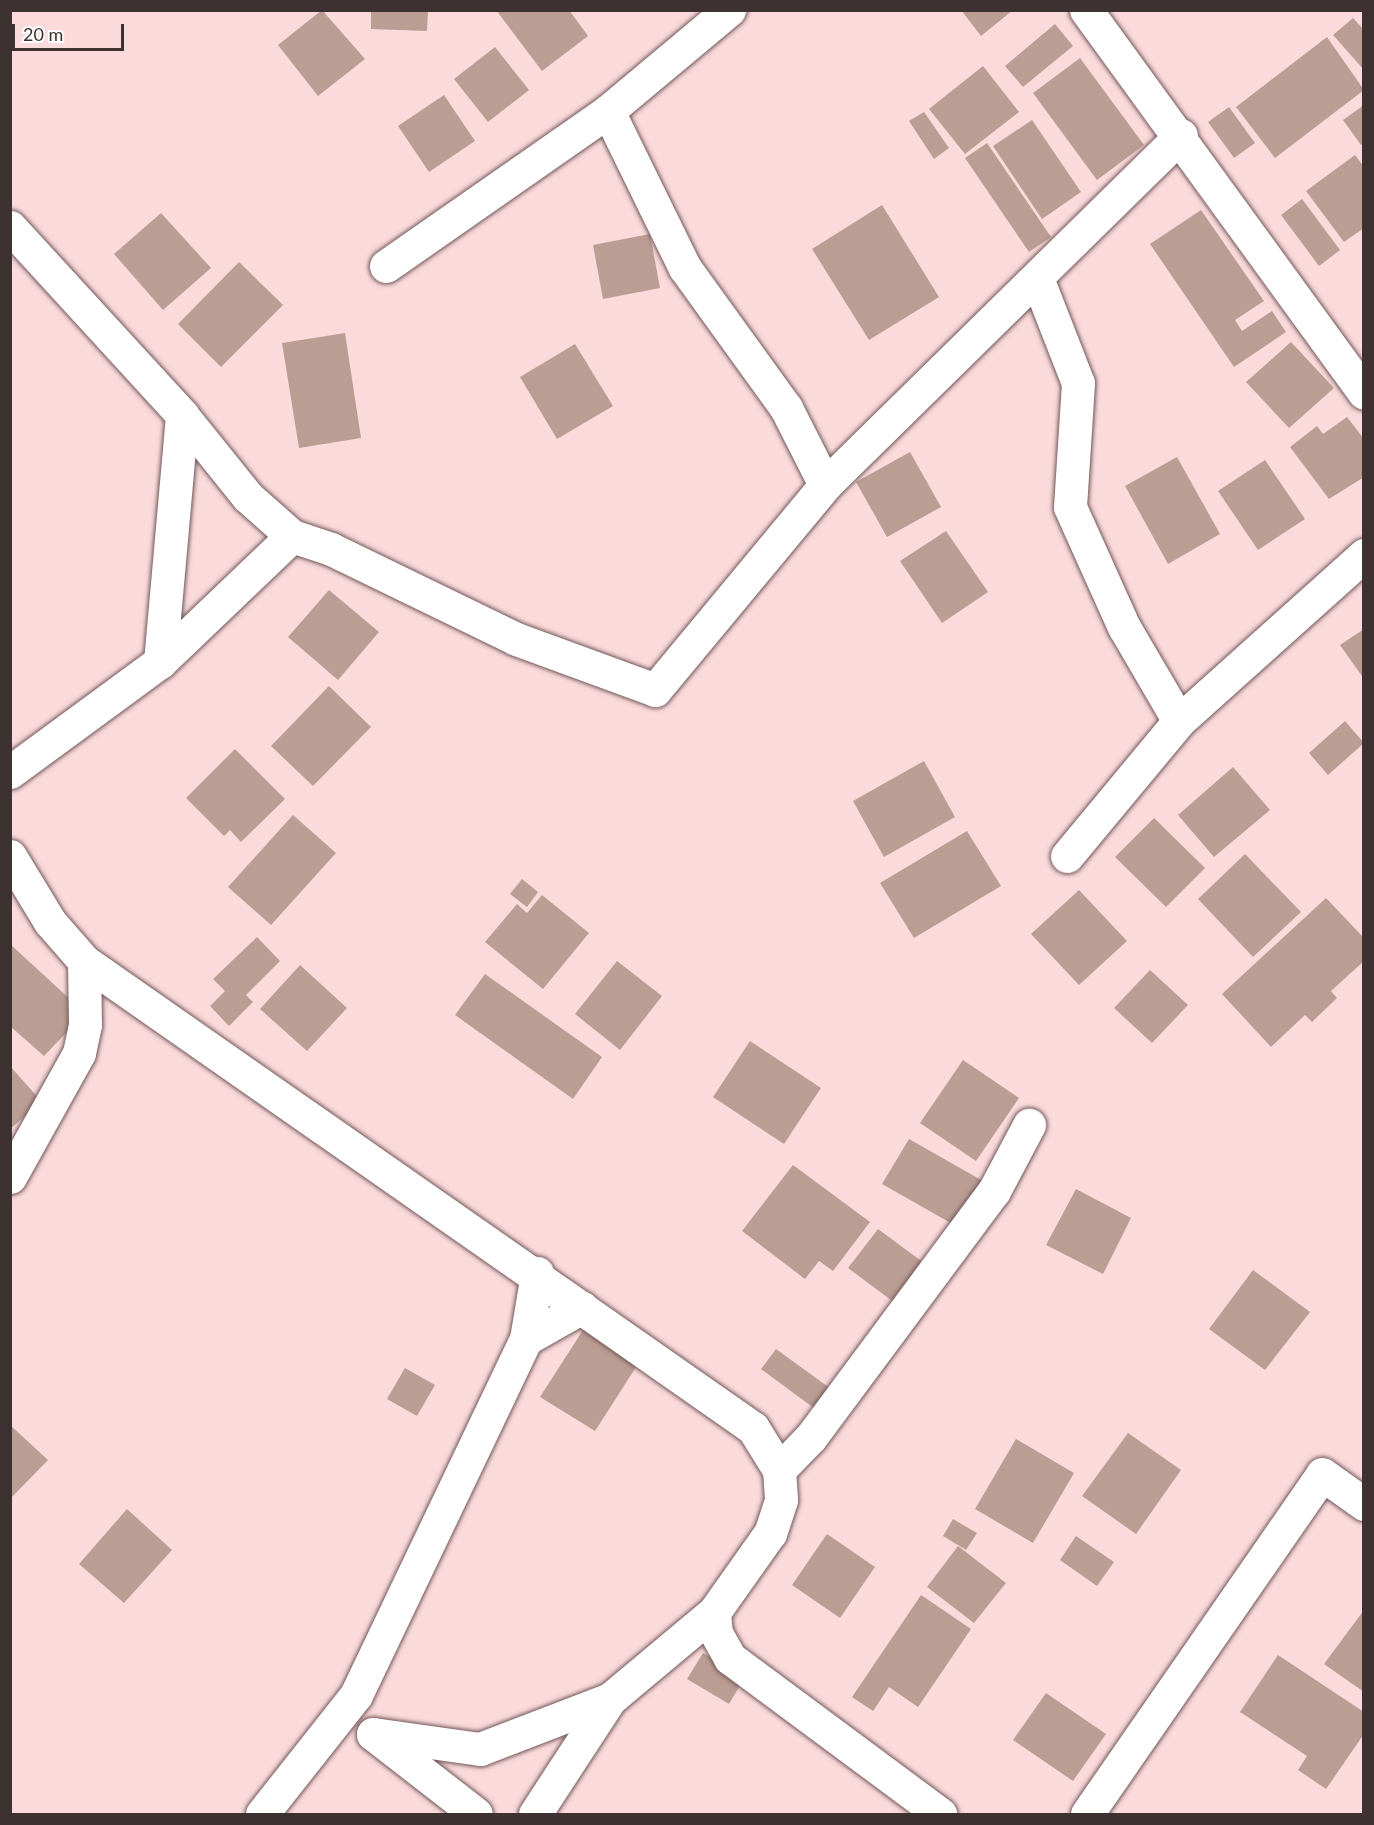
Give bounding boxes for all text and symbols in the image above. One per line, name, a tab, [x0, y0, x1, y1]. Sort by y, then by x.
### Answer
scale bar	[15, 12, 128, 50]
text: 20 m	[23, 23, 63, 45]

